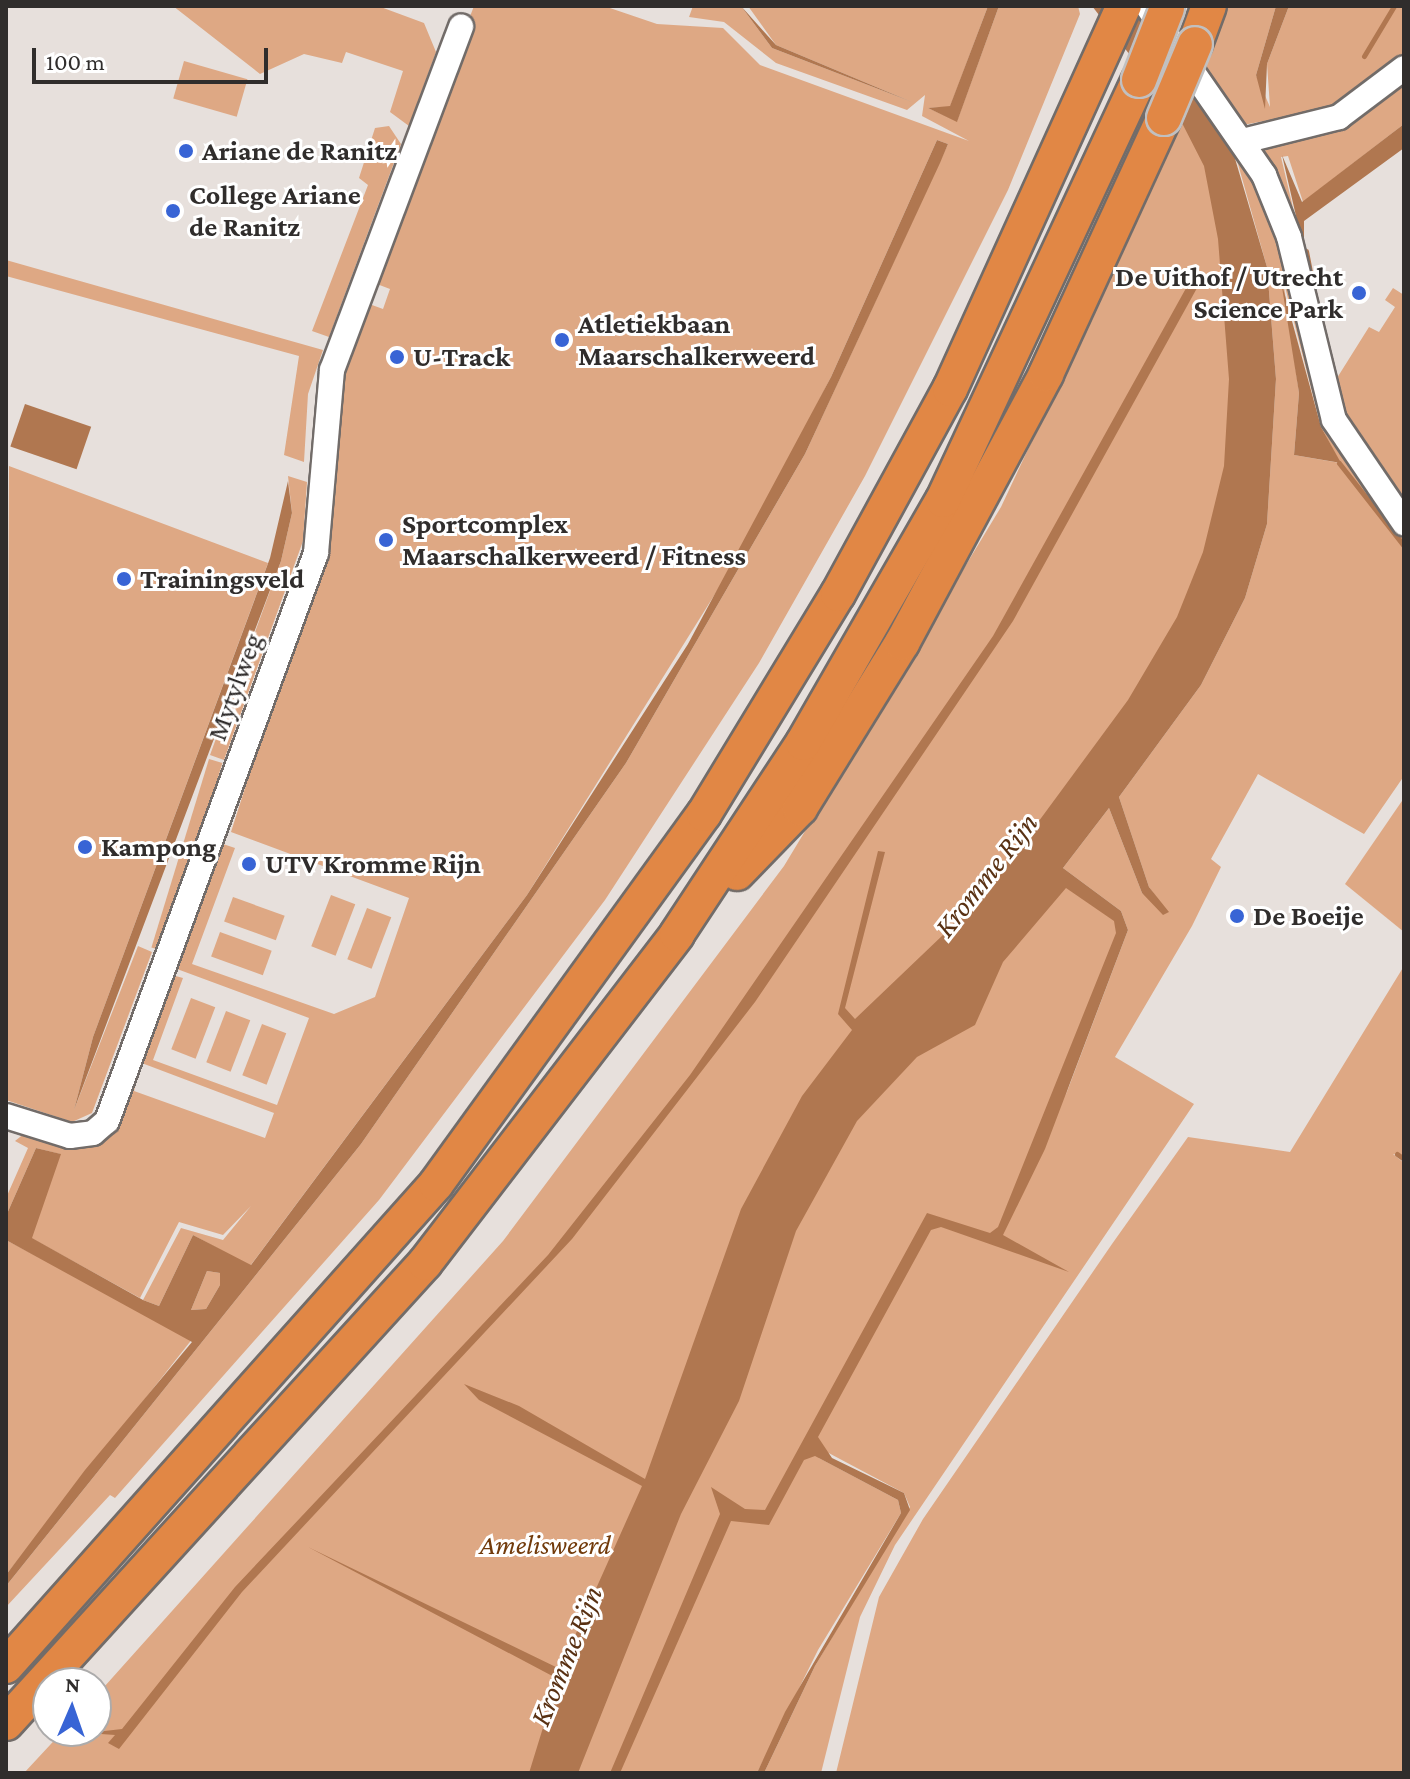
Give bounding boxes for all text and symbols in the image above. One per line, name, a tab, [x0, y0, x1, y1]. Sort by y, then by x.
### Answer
scale bar	[36, 32, 272, 82]
text: 100 m	[46, 48, 105, 75]
place label: Ariane de Ranitz	[202, 134, 397, 168]
marker: Ariane de Ranitz	[177, 142, 195, 160]
place label: College Ariane de Ranitz	[189, 178, 361, 244]
marker: College Ariane de Ranitz	[164, 202, 182, 220]
place label: De Uithof / Utrecht Science Park	[1115, 260, 1343, 326]
marker: De Uithof / Utrecht Science Park	[1350, 284, 1368, 302]
place label: Atletiekbaan Maarschalkerweerd	[578, 307, 815, 373]
marker: Atletiekbaan Maarschalkerweerd	[553, 331, 571, 349]
place label: U-Track	[413, 340, 510, 374]
marker: U-Track	[388, 348, 406, 366]
place label: Sportcomplex Maarschalkerweerd / Fitness	[402, 507, 746, 573]
marker: Sportcomplex Maarschalkerweerd / Fitness	[377, 531, 395, 549]
place label: Trainingsveld	[140, 562, 304, 596]
marker: Trainingsveld	[115, 570, 133, 588]
street label: Mytylweg	[200, 629, 270, 745]
water label: Kromme Rijn	[926, 806, 1046, 944]
place label: Kampong	[101, 830, 216, 864]
marker: Kampong	[76, 838, 94, 856]
place label: UTV Kromme Rijn	[265, 847, 481, 881]
marker: UTV Kromme Rijn	[240, 855, 258, 873]
place label: De Boeije	[1253, 899, 1364, 933]
marker: De Boeije	[1228, 907, 1246, 925]
park label: Amelisweerd	[479, 1528, 611, 1562]
water label: Kromme Rijn	[522, 1581, 610, 1731]
north arrow	[32, 1667, 112, 1747]
text: N	[65, 1672, 81, 1697]

